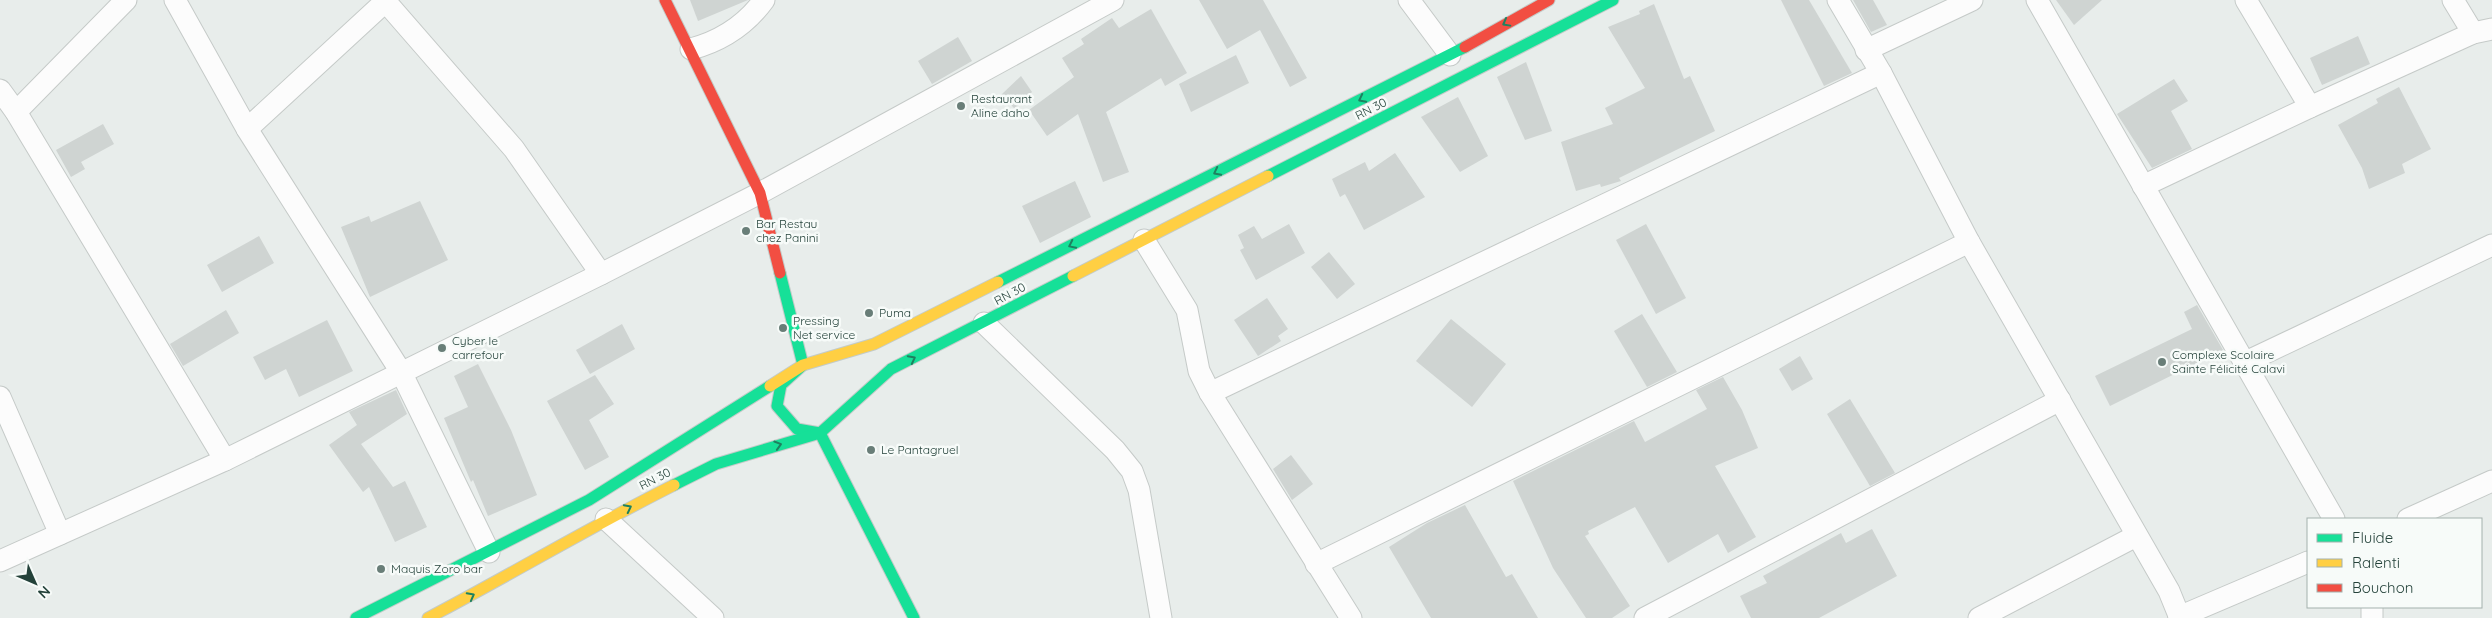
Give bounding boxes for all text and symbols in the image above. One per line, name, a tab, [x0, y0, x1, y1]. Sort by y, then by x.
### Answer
one-way arrow	[1503, 17, 1512, 27]
place label: Restaurant Aline daho	[971, 91, 1032, 120]
one-way arrow	[1359, 93, 1368, 103]
street label: RN 30	[1352, 94, 1389, 123]
marker: Restaurant Aline daho	[955, 100, 967, 112]
one-way arrow	[1214, 166, 1223, 176]
place label: Bar Restau chez Panini	[756, 216, 818, 245]
marker: Bar Restau chez Panini	[740, 225, 752, 237]
one-way arrow	[1068, 239, 1077, 249]
street label: RN 30	[991, 279, 1028, 308]
place label: Puma	[879, 305, 911, 320]
marker: Puma	[863, 307, 875, 319]
place label: Pressing Net service	[793, 313, 856, 342]
marker: Pressing Net service	[777, 322, 789, 334]
place label: Cyber le carrefour	[452, 333, 504, 362]
marker: Cyber le carrefour	[436, 342, 448, 354]
place label: Complexe Scolaire Sainte Félicité Calavi	[2172, 347, 2285, 376]
one-way arrow	[907, 355, 916, 365]
marker: Complexe Scolaire Sainte Félicité Calavi	[2156, 356, 2168, 368]
one-way arrow	[773, 441, 781, 451]
place label: Le Pantagruel	[881, 442, 959, 457]
marker: Le Pantagruel	[865, 444, 877, 456]
street label: RN 30	[636, 464, 673, 493]
one-way arrow	[623, 504, 632, 514]
legend	[2307, 518, 2482, 608]
text: Fluide	[2352, 528, 2393, 547]
text: Ralenti	[2352, 553, 2400, 572]
north arrow	[10, 558, 60, 608]
place label: Maquis Zoro bar	[391, 561, 483, 576]
marker: Maquis Zoro bar	[375, 563, 387, 575]
text: Bouchon	[2352, 578, 2413, 597]
text: N	[34, 582, 54, 602]
one-way arrow	[466, 592, 475, 602]

